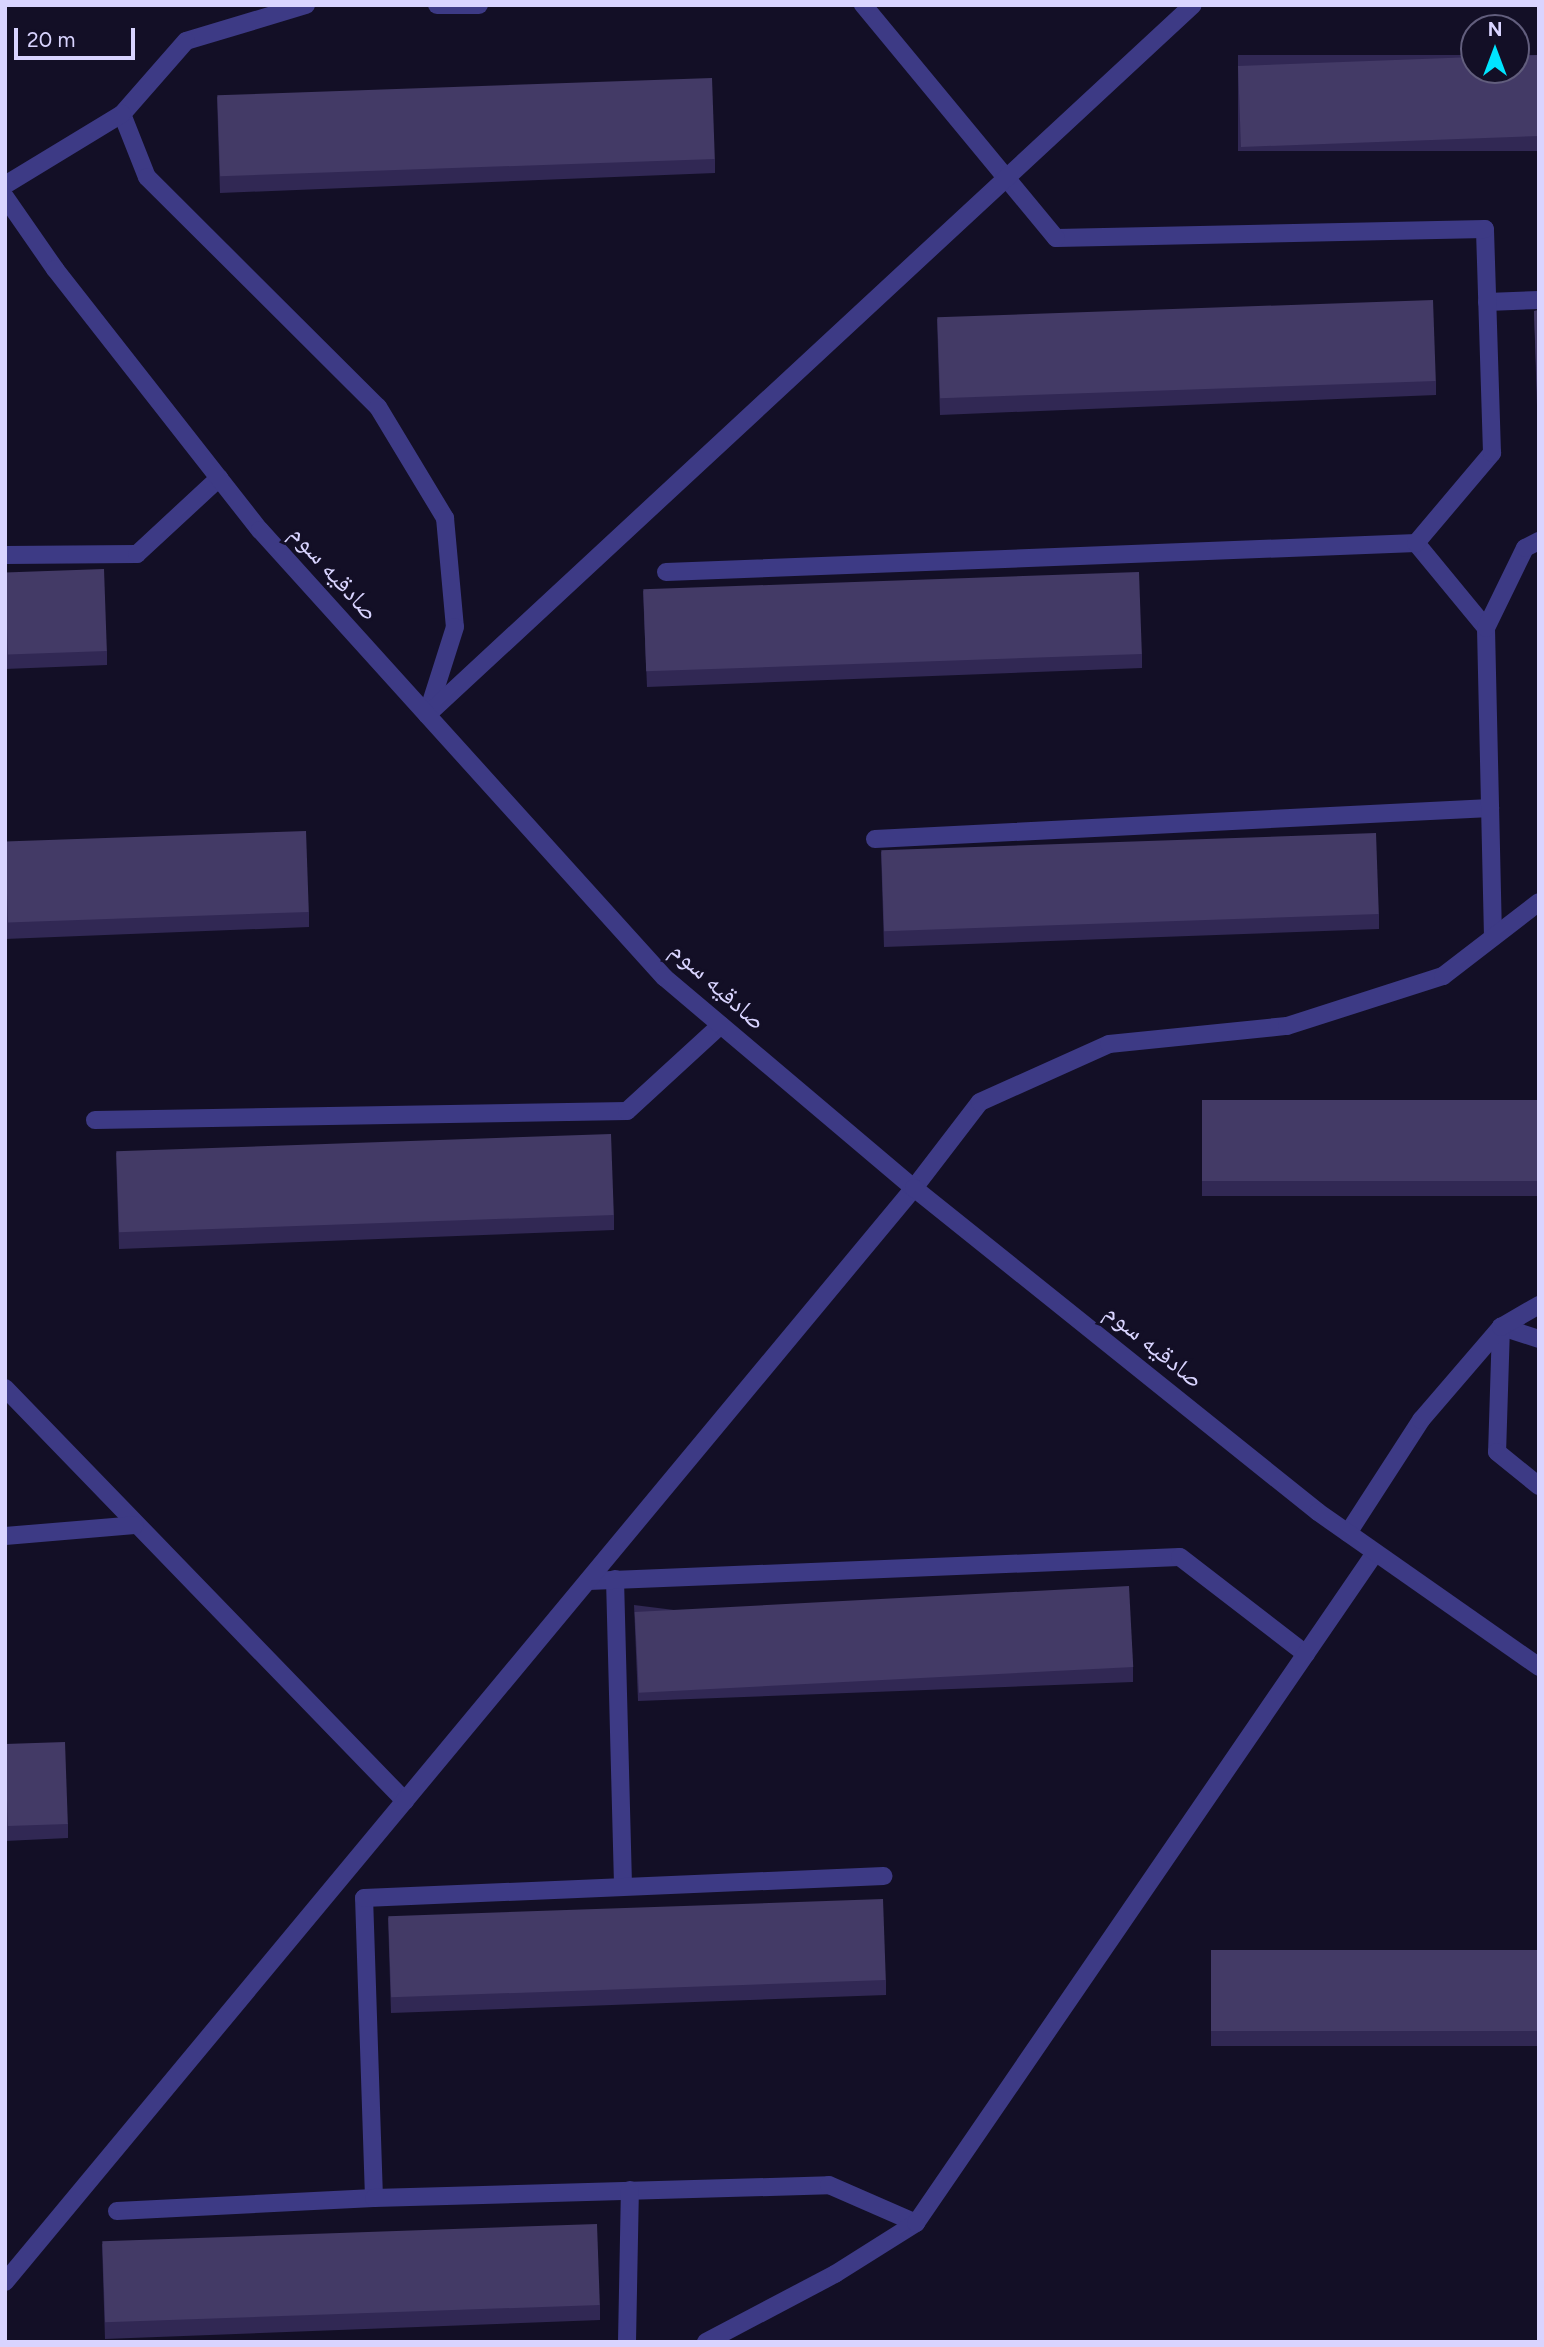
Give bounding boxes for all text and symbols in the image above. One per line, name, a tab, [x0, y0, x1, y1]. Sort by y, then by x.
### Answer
scale bar	[18, 14, 138, 58]
north arrow	[1460, 14, 1530, 84]
text: N	[1488, 18, 1502, 41]
text: 20 m	[27, 27, 75, 52]
street label: صادقیه سوم	[283, 519, 385, 627]
street label: صادقیه سوم	[664, 935, 772, 1037]
street label: صادقیه سوم	[1098, 1297, 1210, 1395]

